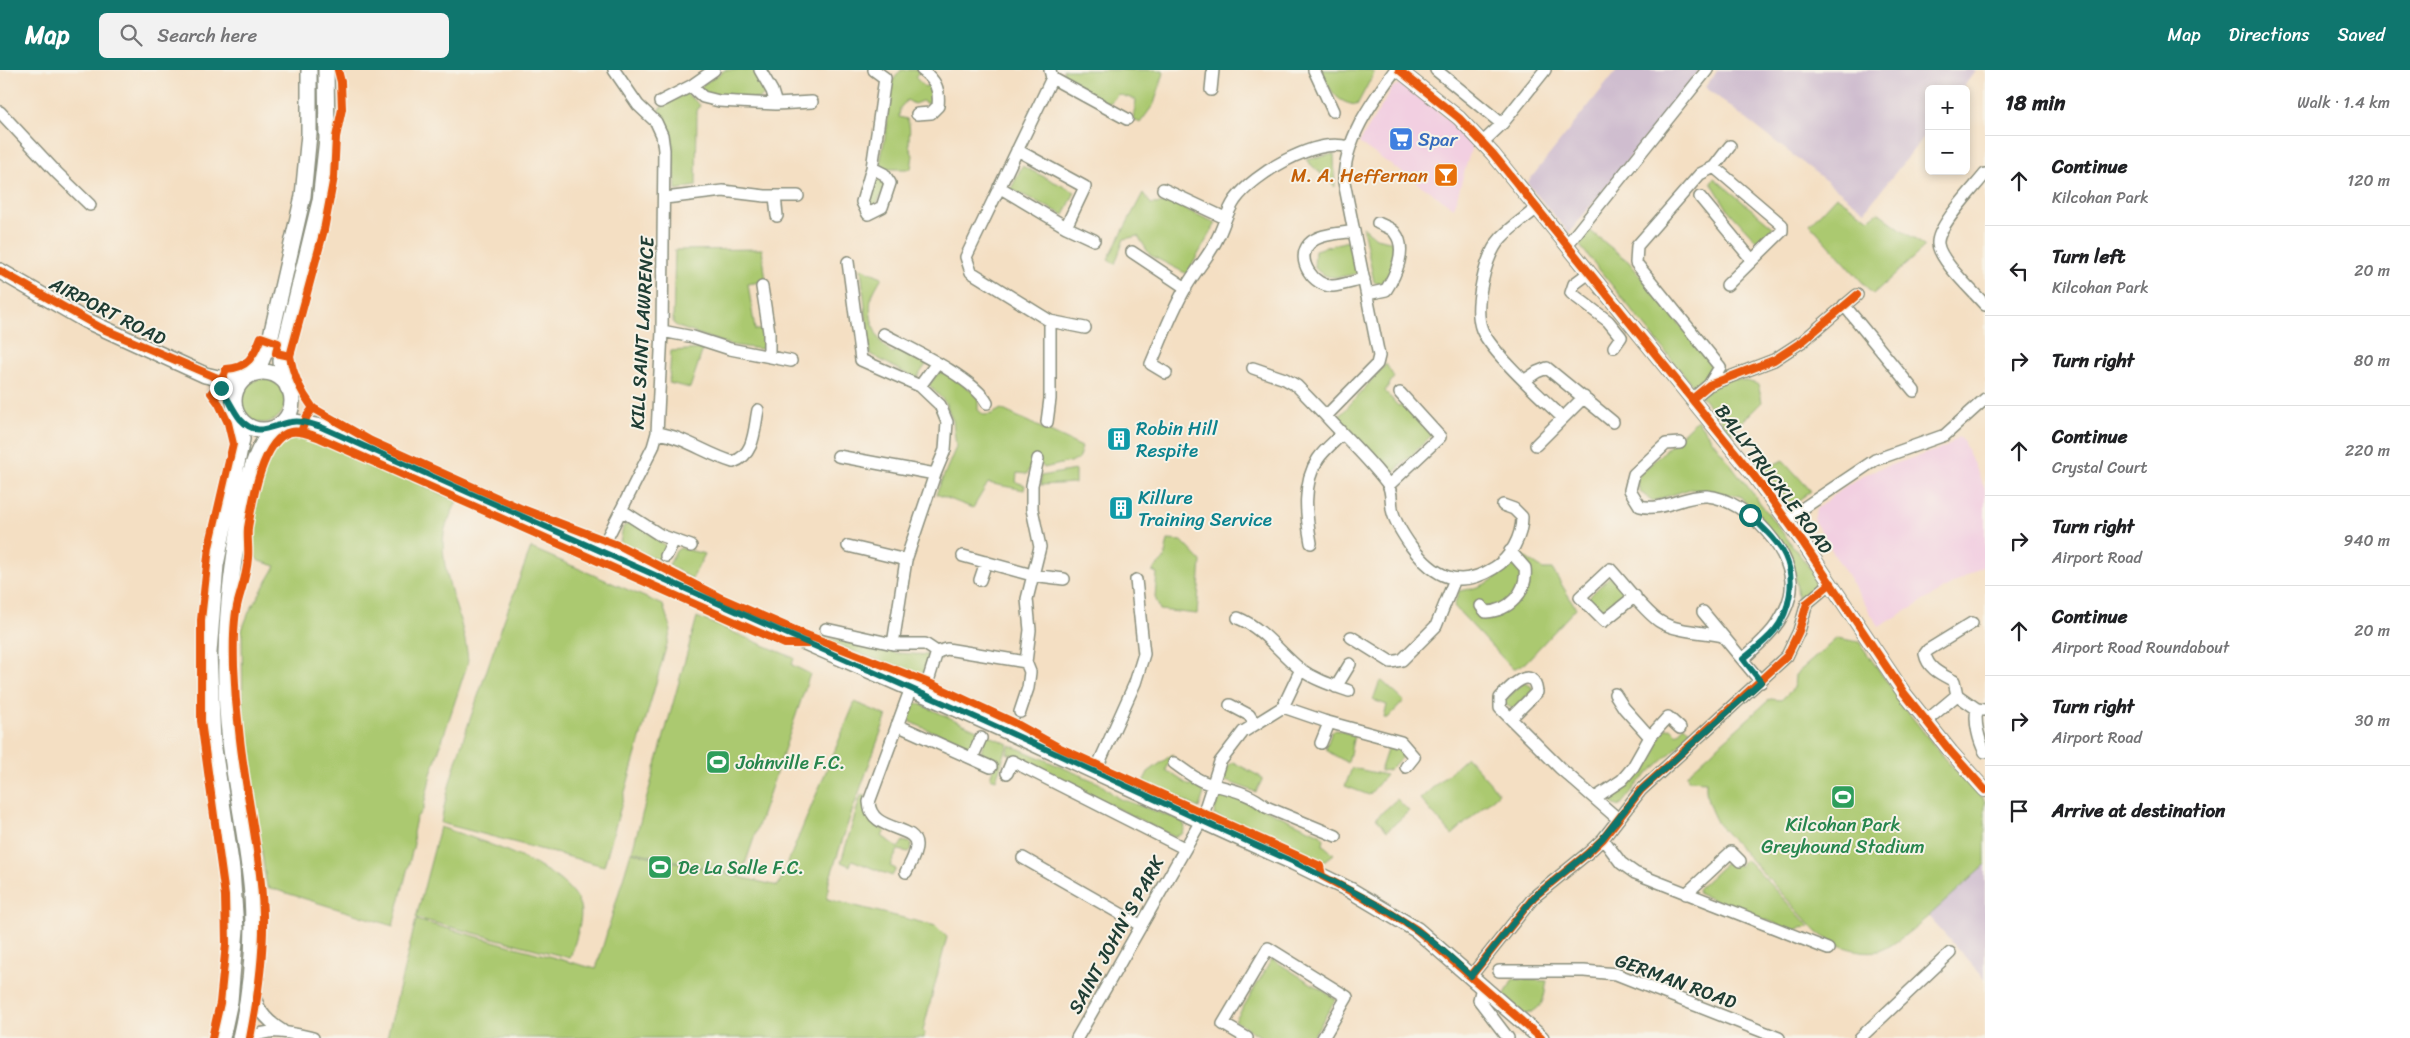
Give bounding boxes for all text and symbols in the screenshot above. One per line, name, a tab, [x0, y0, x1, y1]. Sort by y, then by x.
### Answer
search box	[99, 13, 449, 58]
text: Map	[25, 14, 69, 56]
text: Search here	[157, 19, 257, 52]
text: Map	[2168, 19, 2201, 51]
text: Directions	[2229, 19, 2310, 51]
text: Saved	[2338, 19, 2385, 51]
icon: search	[117, 21, 145, 49]
text: 18 min	[2005, 84, 2065, 122]
map controls	[1925, 85, 1970, 175]
button: +	[1925, 85, 1970, 130]
text: Walk · 1.4 km	[2297, 88, 2390, 117]
place label: Spar	[1418, 123, 1459, 156]
supermarket icon: Spar	[1388, 126, 1414, 152]
button: −	[1925, 130, 1970, 175]
text: Continue	[2052, 150, 2128, 183]
place label: M. A. Heffernan	[1291, 159, 1428, 192]
bar icon: M. A. Heffernan	[1433, 162, 1459, 188]
text: 120 m	[2347, 166, 2390, 195]
icon: ahead	[2005, 167, 2033, 195]
text: Kilcohan Park	[2052, 183, 2149, 212]
street label: KILL SAINT LAWRENCE	[620, 234, 664, 430]
text: Turn left	[2052, 240, 2125, 273]
text: 20 m	[2354, 256, 2390, 285]
icon: left	[2005, 257, 2033, 285]
street label: AIRPORT ROAD	[43, 267, 173, 355]
text: Kilcohan Park	[2052, 273, 2149, 302]
text: Turn right	[2052, 344, 2134, 377]
text: 80 m	[2354, 346, 2390, 375]
icon: right	[2005, 347, 2033, 375]
route end	[210, 377, 233, 400]
street label: BALLYTRUCKLE ROAD	[1706, 397, 1842, 562]
place label: Robin Hill Respite	[1136, 412, 1218, 467]
text: Continue	[2052, 420, 2128, 453]
building icon: Robin Hill Respite	[1106, 426, 1132, 452]
text: 220 m	[2345, 436, 2390, 465]
icon: ahead	[2005, 437, 2033, 465]
text: Crystal Court	[2052, 453, 2147, 482]
place label: Killure Training Service	[1138, 481, 1272, 536]
building icon: Killure Training Service	[1108, 495, 1134, 521]
route start	[1739, 504, 1762, 527]
text: Turn right	[2052, 510, 2134, 543]
text: 940 m	[2344, 526, 2390, 555]
icon: right	[2005, 527, 2033, 555]
text: Airport Road	[2052, 543, 2142, 572]
text: Continue	[2052, 600, 2128, 633]
text: 20 m	[2354, 616, 2390, 645]
icon: ahead	[2005, 617, 2033, 645]
text: Airport Road Roundabout	[2052, 633, 2229, 662]
text: Turn right	[2052, 690, 2134, 723]
text: 30 m	[2355, 706, 2390, 735]
icon: right	[2005, 707, 2033, 735]
text: Airport Road	[2052, 723, 2142, 752]
place label: Johnville F.C.	[735, 746, 846, 779]
sports icon: Johnville F.C.	[705, 749, 731, 775]
sports icon: Kilcohan Park Greyhound Stadium	[1830, 784, 1856, 810]
text: Arrive at destination	[2052, 794, 2225, 827]
icon: arrive	[2005, 797, 2033, 825]
place label: Kilcohan Park Greyhound Stadium	[1761, 808, 1925, 863]
street label: SAINT JOHN'S PARK	[1059, 849, 1174, 1020]
place label: De La Salle F.C.	[678, 851, 804, 884]
sports icon: De La Salle F.C.	[647, 854, 673, 880]
street label: GERMAN ROAD	[1610, 944, 1742, 1019]

